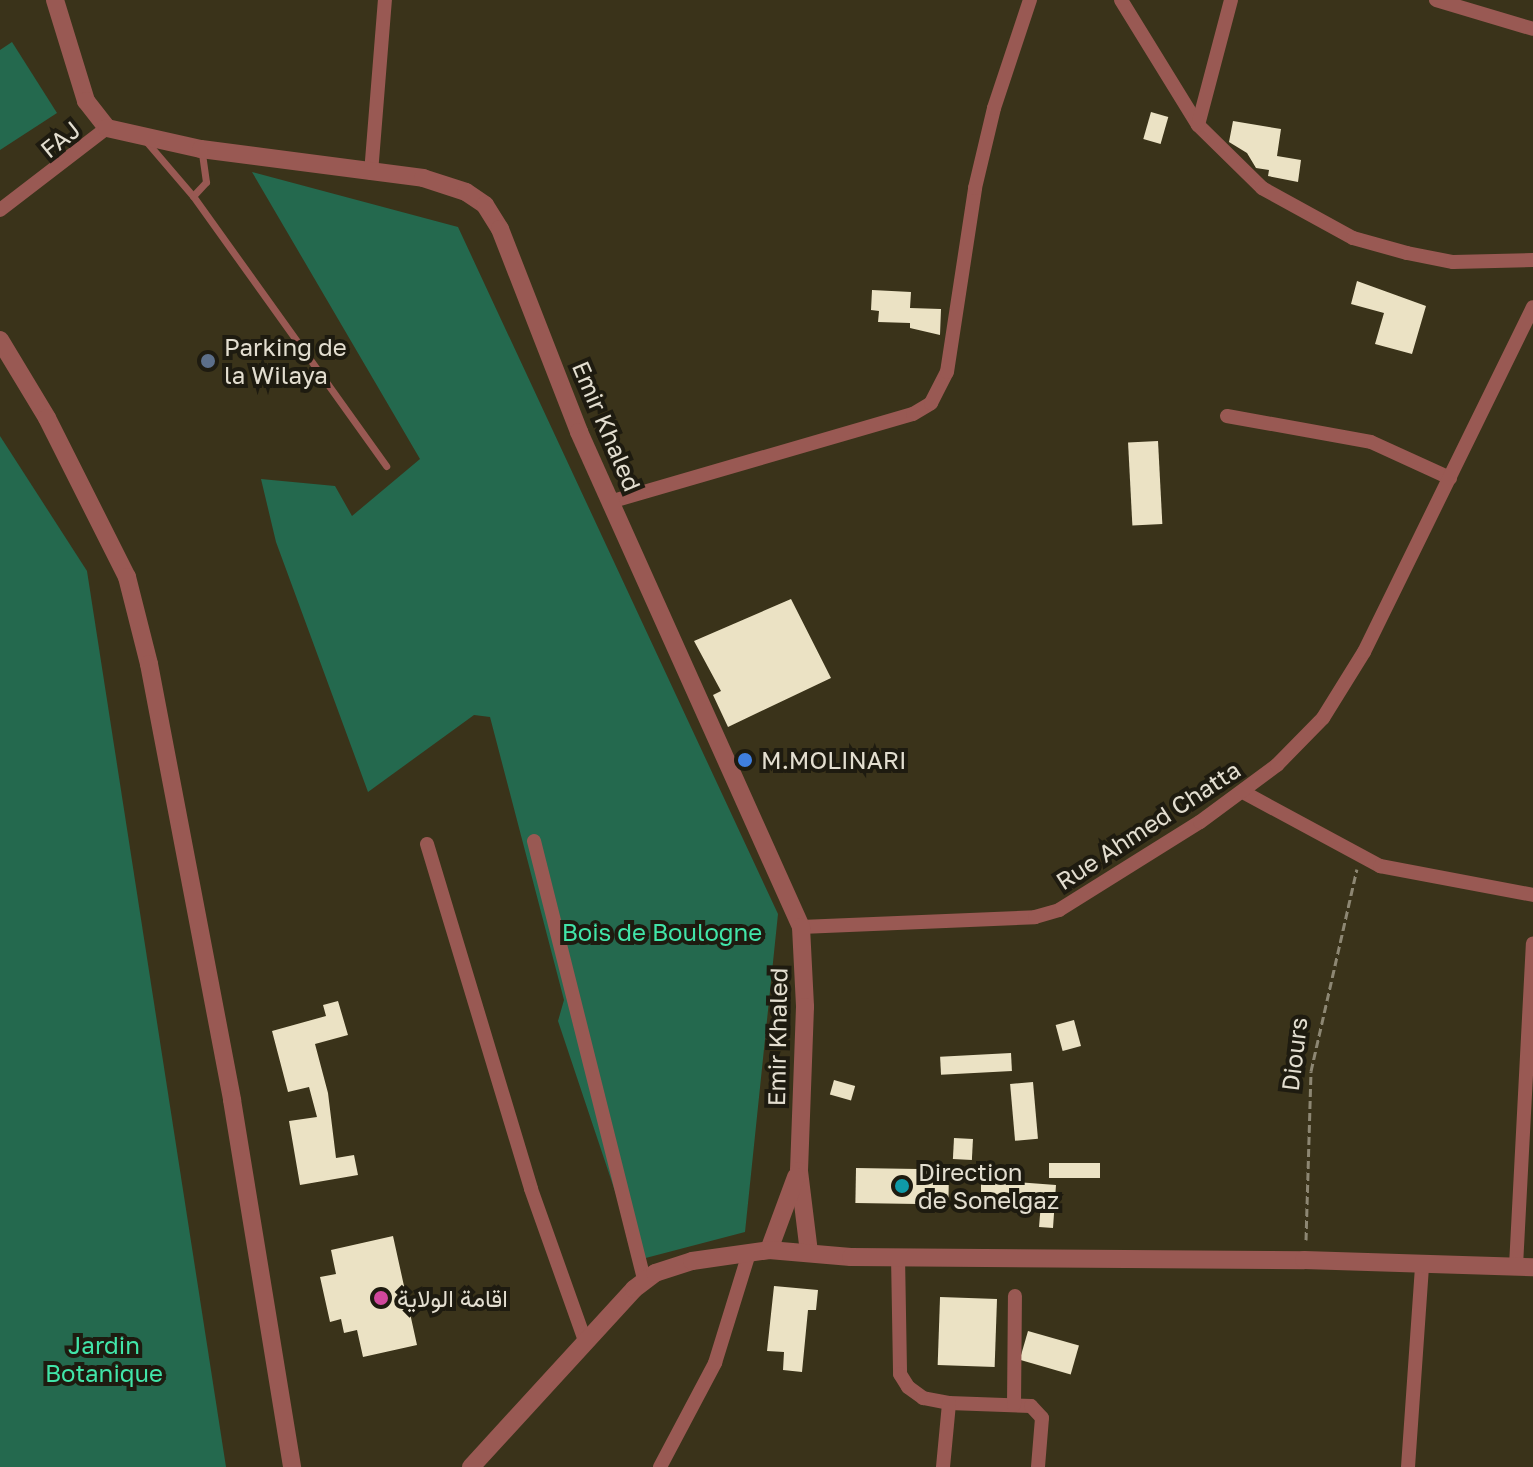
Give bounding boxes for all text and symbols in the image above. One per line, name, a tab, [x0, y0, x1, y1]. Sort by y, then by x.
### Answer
street label: FAJ	[34, 114, 86, 164]
place label: Parking de la Wilaya	[224, 333, 347, 389]
marker: Parking de la Wilaya	[199, 352, 217, 370]
street label: Emir Khaled	[567, 357, 647, 495]
place label: M.MOLINARI	[761, 746, 907, 774]
marker: M.MOLINARI	[736, 751, 754, 769]
street label: Rue Ahmed Chatta	[1050, 755, 1246, 895]
park label: Bois de Boulogne	[562, 918, 762, 946]
street label: Emir Khaled	[761, 967, 793, 1107]
street label: Diours	[1275, 1015, 1313, 1093]
place label: Direction de Sonelgaz	[918, 1158, 1059, 1214]
marker: Direction de Sonelgaz	[893, 1177, 911, 1195]
place label: اقامة الولاية	[397, 1284, 508, 1312]
marker: اقامة الولاية	[372, 1289, 390, 1307]
park label: Jardin Botanique	[45, 1331, 163, 1387]

